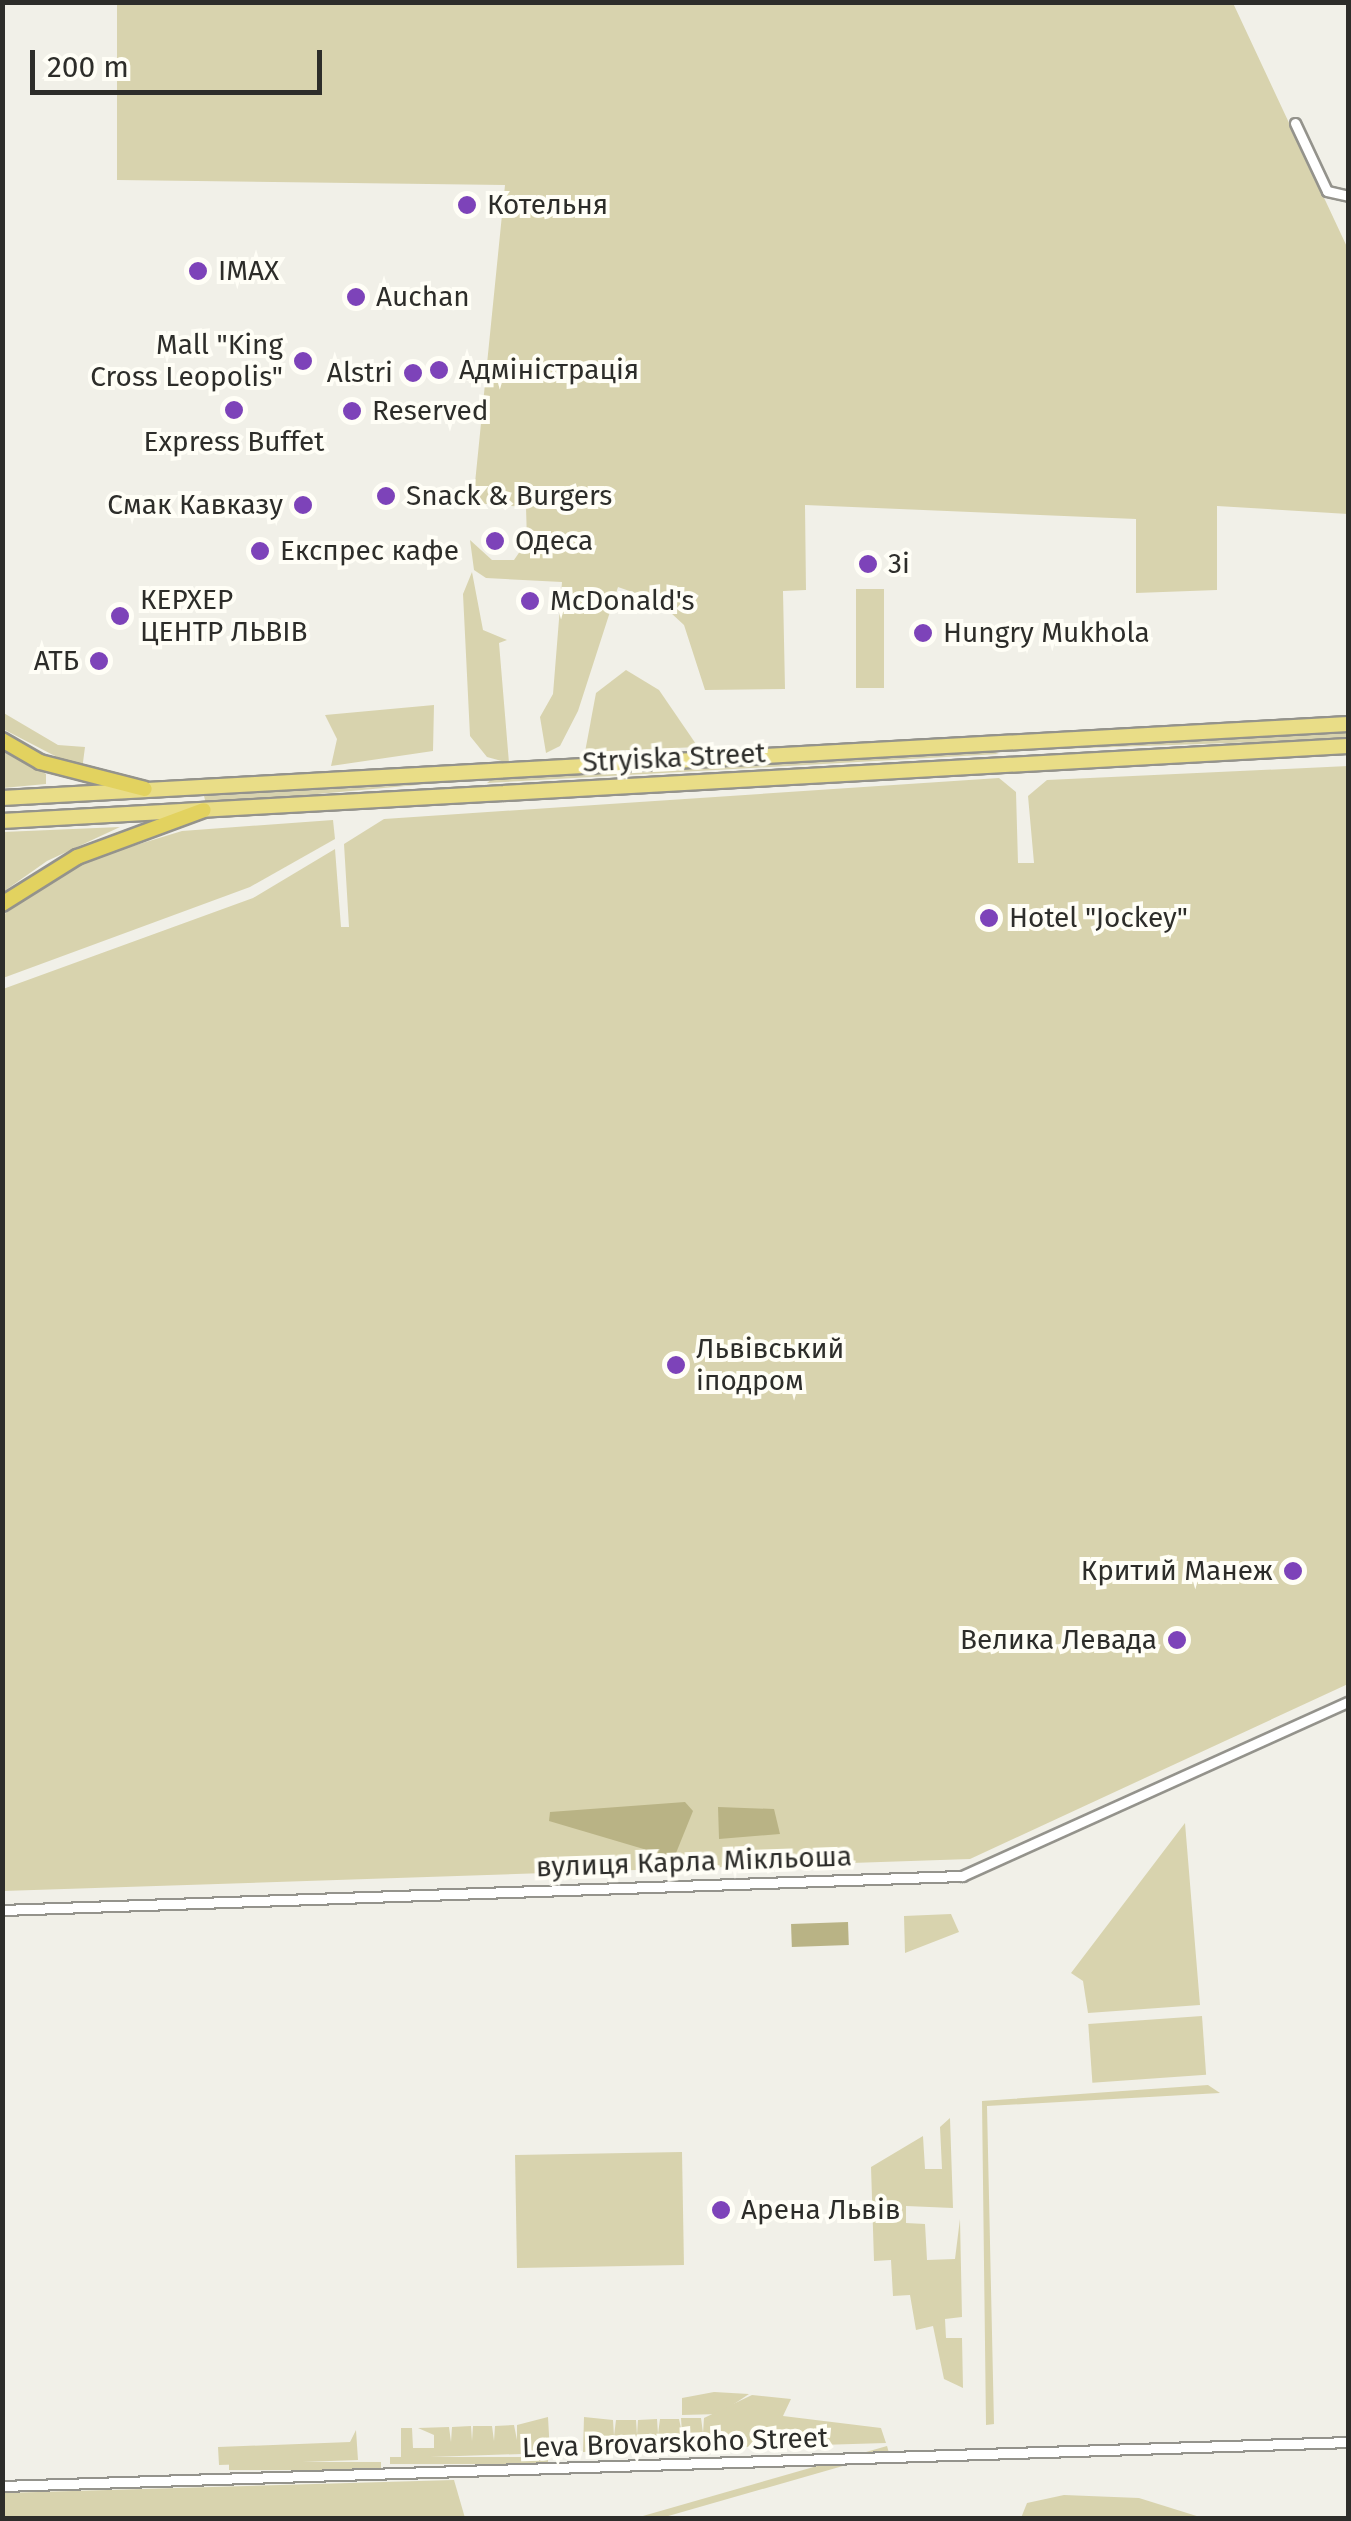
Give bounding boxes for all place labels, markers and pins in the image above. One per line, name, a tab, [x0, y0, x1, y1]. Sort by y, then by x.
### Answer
place label: Котельня	[487, 188, 608, 222]
marker: Котельня	[456, 194, 478, 216]
place label: IMAX	[218, 254, 279, 288]
marker: IMAX	[187, 260, 209, 282]
place label: Auchan	[376, 280, 470, 314]
marker: Auchan	[345, 286, 367, 308]
place label: Mall "King Cross Leopolis"	[90, 328, 283, 394]
marker: Mall "King Cross Leopolis"	[292, 350, 314, 372]
place label: Адміністрація	[459, 353, 639, 387]
place label: Alstri	[327, 356, 393, 390]
marker: Адміністрація	[428, 359, 450, 381]
marker: Alstri	[402, 362, 424, 384]
place label: Reserved	[372, 394, 489, 428]
marker: Express Buffet	[223, 399, 245, 421]
marker: Reserved	[341, 400, 363, 422]
place label: Express Buffet	[144, 425, 324, 459]
place label: Snack & Burgers	[406, 479, 612, 513]
marker: Snack & Burgers	[375, 485, 397, 507]
place label: Смак Кавказу	[107, 488, 283, 522]
marker: Смак Кавказу	[292, 494, 314, 516]
place label: Одеса	[515, 524, 593, 558]
marker: Одеса	[484, 530, 506, 552]
place label: Експрес кафе	[280, 534, 459, 568]
marker: Експрес кафе	[249, 540, 271, 562]
place label: 3і	[888, 547, 910, 581]
marker: 3і	[857, 553, 879, 575]
place label: КЕРХЕР ЦЕНТР ЛЬВІВ	[140, 583, 308, 649]
place label: McDonald's	[550, 584, 695, 618]
marker: McDonald's	[519, 590, 541, 612]
marker: КЕРХЕР ЦЕНТР ЛЬВІВ	[109, 605, 131, 627]
place label: Hungry Mukhola	[943, 616, 1150, 650]
marker: Hungry Mukhola	[912, 622, 934, 644]
place label: АТБ	[34, 644, 79, 678]
marker: АТБ	[88, 650, 110, 672]
place label: Hotel "Jockey"	[1009, 901, 1188, 935]
marker: Hotel "Jockey"	[978, 907, 1000, 929]
place label: Львівський іподром	[696, 1332, 844, 1398]
marker: Львівський іподром	[665, 1354, 687, 1376]
place label: Критий Манеж	[1081, 1554, 1273, 1588]
marker: Критий Манеж	[1282, 1560, 1304, 1582]
place label: Велика Левада	[960, 1623, 1157, 1657]
marker: Велика Левада	[1166, 1629, 1188, 1651]
place label: Арена Львів	[741, 2193, 901, 2227]
marker: Арена Львів	[710, 2199, 732, 2221]

